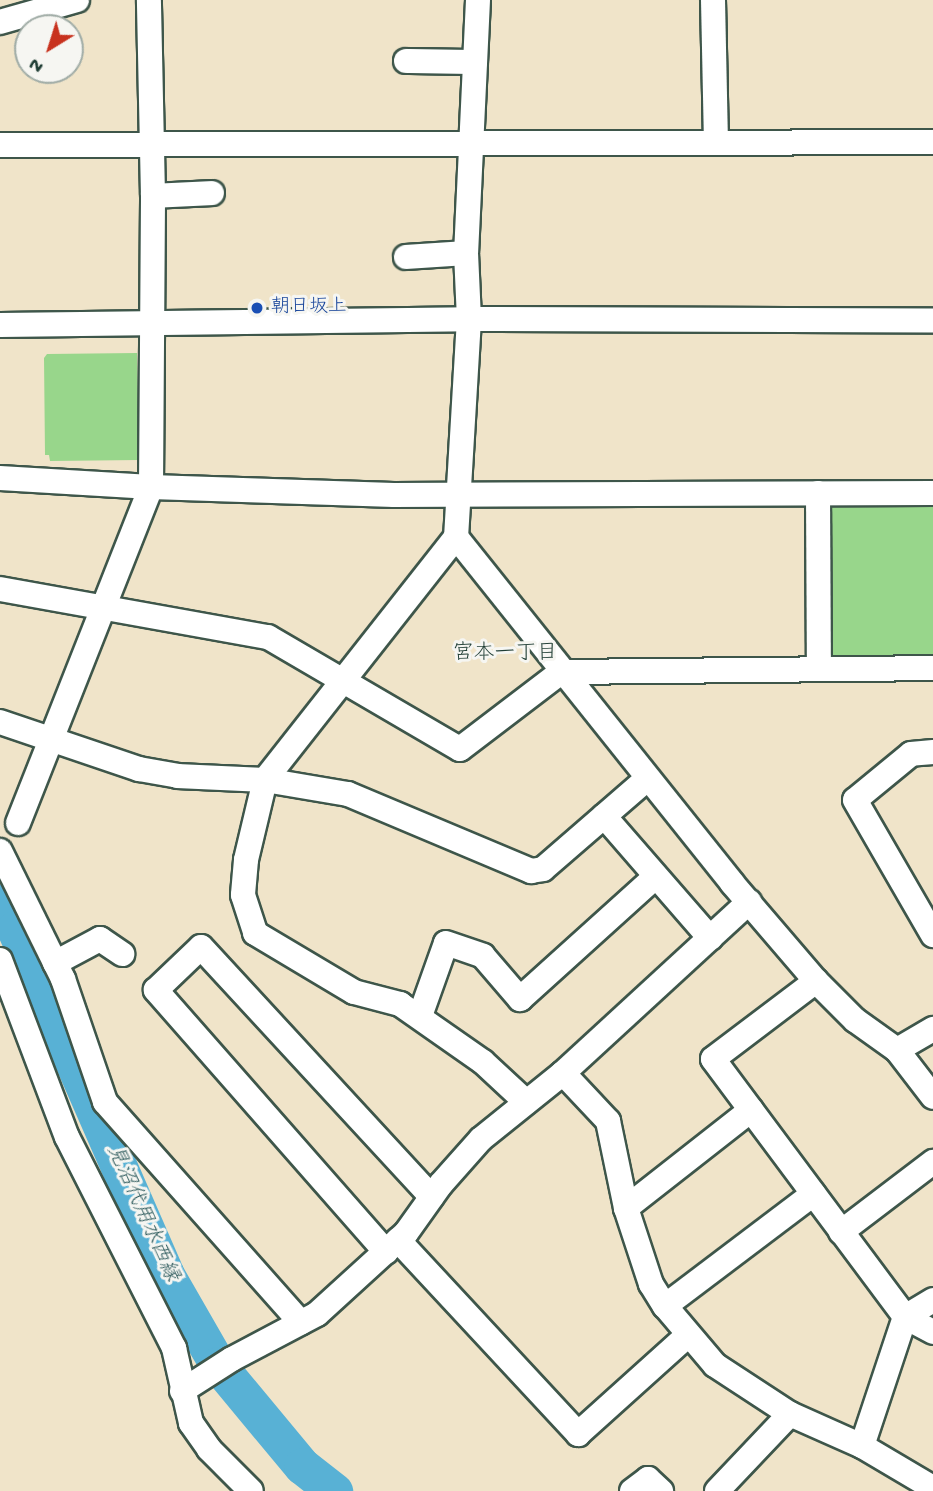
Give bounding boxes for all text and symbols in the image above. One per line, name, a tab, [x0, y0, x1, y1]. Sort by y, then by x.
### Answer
north arrow	[14, 14, 84, 84]
text: N	[25, 51, 49, 77]
place label: 朝日坂上	[271, 297, 347, 319]
marker: 朝日坂上	[249, 300, 265, 316]
district label: 宮本一丁目	[453, 642, 557, 668]
water label: 見沼代用水西縁	[100, 1142, 182, 1286]

